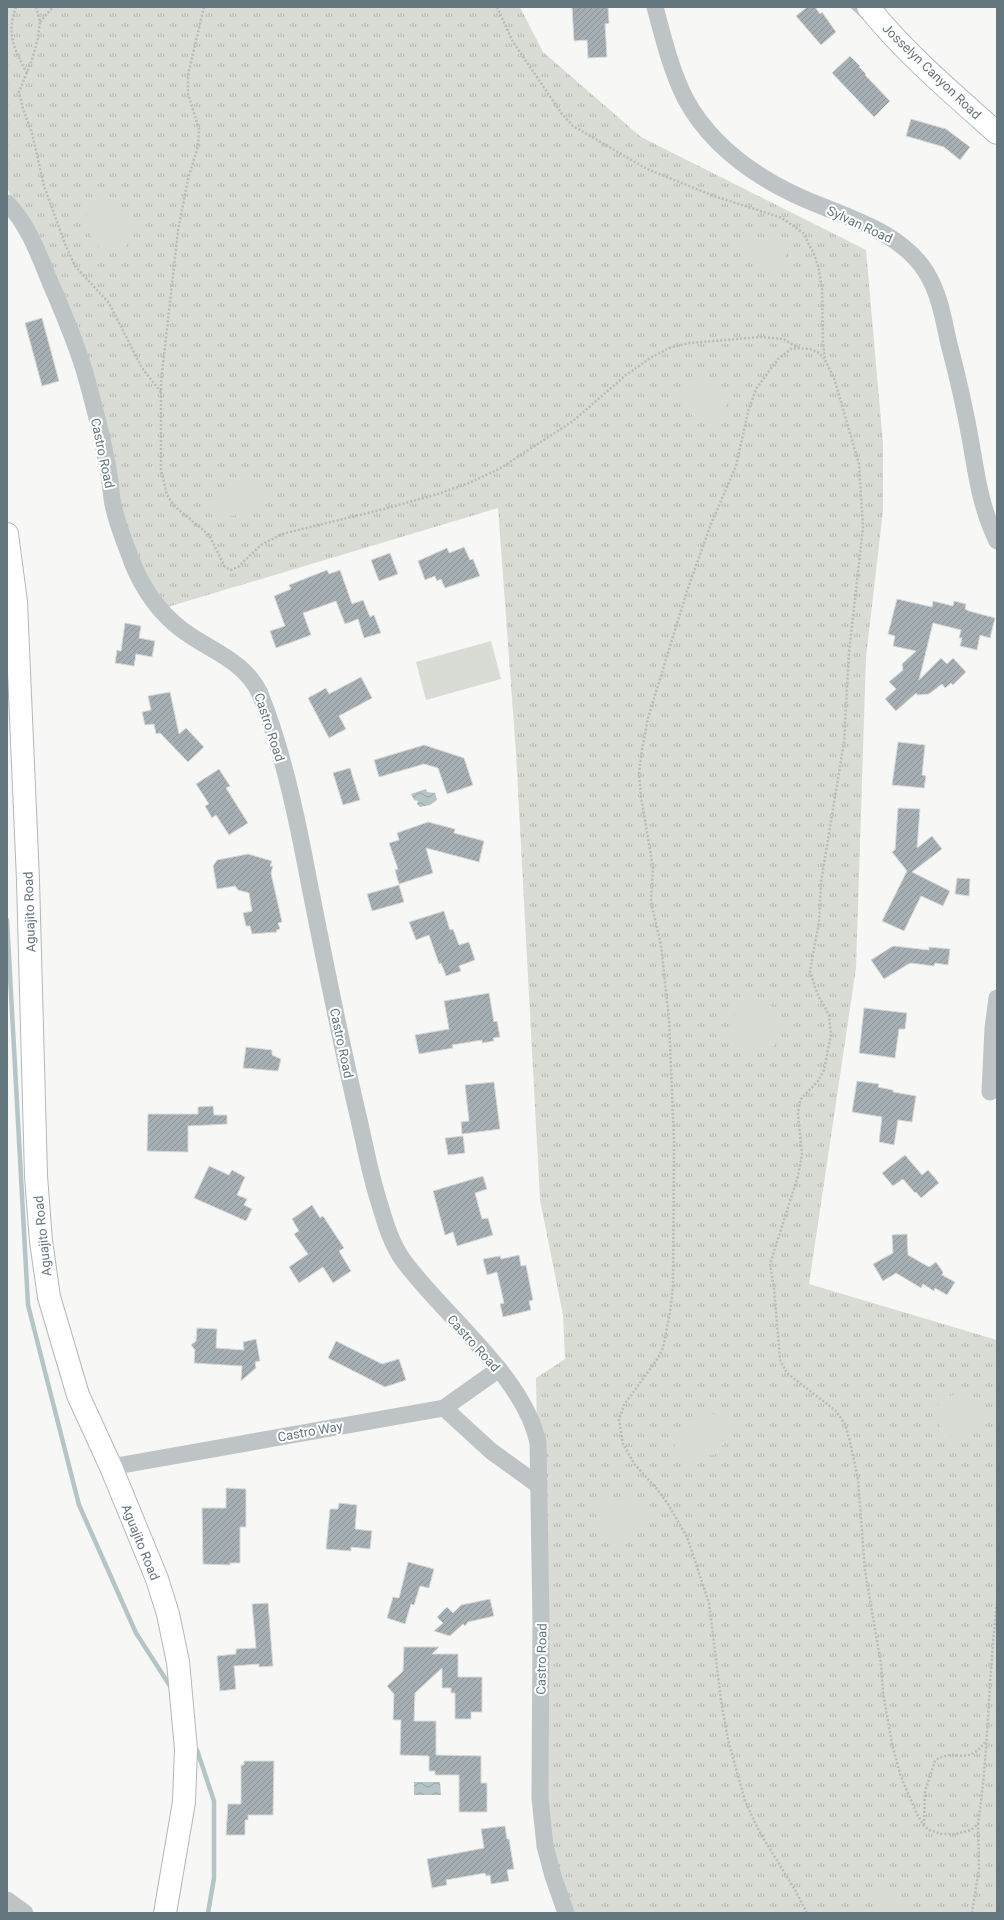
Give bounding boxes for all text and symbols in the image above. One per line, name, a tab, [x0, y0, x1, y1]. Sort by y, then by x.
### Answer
street label: Josselyn Canyon Road	[879, 20, 984, 122]
street label: Sylvan Road	[825, 203, 895, 246]
street label: Castro Road	[88, 417, 117, 490]
street label: Castro Road	[251, 691, 288, 763]
street label: Aguajito Road	[21, 871, 38, 953]
street label: Castro Road	[327, 1007, 356, 1080]
street label: Aguajito Road	[31, 1195, 54, 1277]
street label: Castro Road	[444, 1312, 503, 1375]
street label: Castro Way	[276, 1418, 344, 1445]
street label: Aguajito Road	[118, 1502, 163, 1582]
street label: Castro Road	[533, 1623, 550, 1695]

